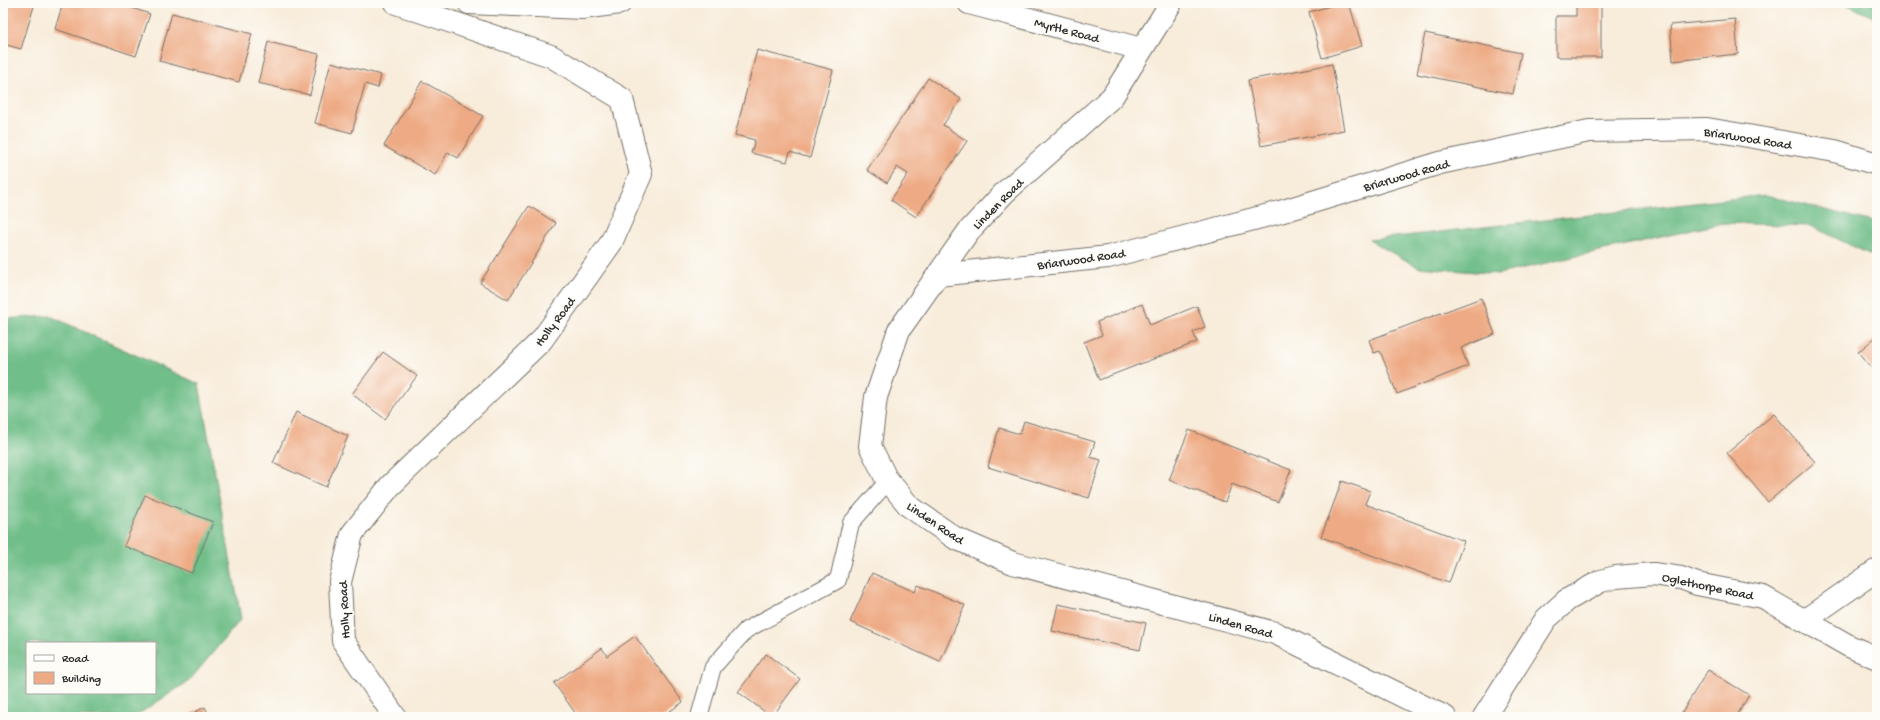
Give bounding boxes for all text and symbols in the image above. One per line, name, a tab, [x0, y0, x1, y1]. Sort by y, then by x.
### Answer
street label: Myrtle Road	[1032, 16, 1102, 48]
street label: Briarwood Road	[1702, 125, 1794, 154]
street label: Briarwood Road	[1361, 157, 1453, 196]
street label: Linden Road	[970, 175, 1028, 233]
street label: Briarwood Road	[1035, 247, 1128, 274]
street label: Holly Road	[533, 294, 580, 350]
street label: Linden Road	[903, 499, 967, 549]
street label: Oglethorpe Road	[1660, 570, 1756, 605]
street label: Holly Road	[336, 579, 354, 639]
street label: Linden Road	[1207, 610, 1275, 643]
legend	[26, 642, 156, 694]
text: Road	[62, 653, 89, 667]
text: Building	[61, 673, 101, 687]

